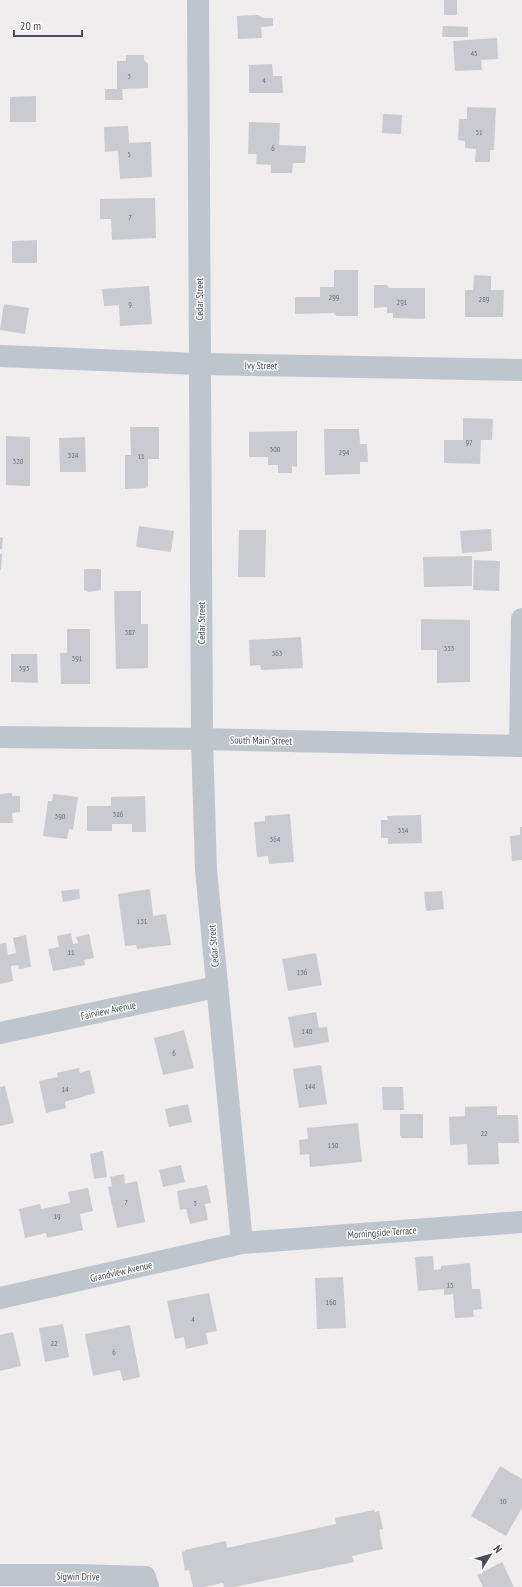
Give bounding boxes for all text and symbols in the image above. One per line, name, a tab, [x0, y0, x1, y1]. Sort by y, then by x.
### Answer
scale bar	[14, 12, 82, 38]
text: 20 m	[20, 18, 41, 33]
house number: 45	[470, 48, 478, 58]
house number: 3	[127, 71, 131, 81]
house number: 4	[262, 75, 266, 85]
house number: 51	[475, 127, 483, 137]
house number: 6	[271, 143, 275, 153]
house number: 5	[127, 149, 131, 159]
house number: 7	[128, 212, 132, 222]
street label: Cedar Street	[193, 278, 206, 320]
house number: 299	[329, 292, 340, 302]
house number: 289	[479, 294, 490, 304]
house number: 291	[397, 297, 408, 307]
house number: 9	[128, 299, 132, 309]
street label: Ivy Street	[245, 359, 278, 372]
house number: 97	[465, 437, 473, 447]
house number: 300	[270, 444, 281, 454]
house number: 294	[339, 447, 350, 457]
house number: 324	[68, 450, 79, 460]
house number: 11	[137, 451, 145, 461]
house number: 328	[13, 456, 24, 466]
street label: Cedar Street	[195, 602, 208, 644]
house number: 387	[125, 627, 136, 637]
house number: 353	[444, 643, 455, 653]
house number: 363	[272, 648, 283, 658]
house number: 391	[72, 653, 83, 663]
house number: 393	[19, 663, 30, 673]
street label: South Main Street	[230, 733, 292, 748]
house number: 386	[113, 809, 124, 819]
house number: 390	[55, 811, 66, 821]
house number: 354	[398, 825, 409, 835]
house number: 364	[270, 834, 281, 844]
house number: 131	[137, 916, 148, 926]
street label: Cedar Street	[205, 924, 222, 968]
house number: 11	[67, 947, 75, 957]
house number: 136	[297, 967, 308, 977]
street label: Fairview Avenue	[79, 998, 137, 1023]
house number: 140	[302, 1026, 313, 1036]
house number: 6	[172, 1048, 176, 1058]
house number: 144	[305, 1081, 316, 1091]
house number: 14	[61, 1084, 69, 1094]
house number: 22	[480, 1128, 488, 1138]
house number: 150	[328, 1140, 339, 1150]
house number: 7	[124, 1197, 128, 1207]
house number: 3	[193, 1198, 197, 1208]
house number: 19	[53, 1211, 61, 1221]
street label: Morningside Terrace	[347, 1224, 417, 1241]
street label: Grandview Avenue	[89, 1258, 153, 1285]
house number: 15	[446, 1280, 454, 1290]
house number: 160	[326, 1297, 337, 1307]
house number: 4	[191, 1314, 195, 1324]
house number: 22	[50, 1338, 58, 1348]
house number: 6	[112, 1347, 116, 1357]
house number: 10	[499, 1496, 507, 1506]
north arrow	[470, 1535, 510, 1575]
text: N	[491, 1542, 505, 1556]
street label: Sigwin Drive	[56, 1570, 100, 1583]

